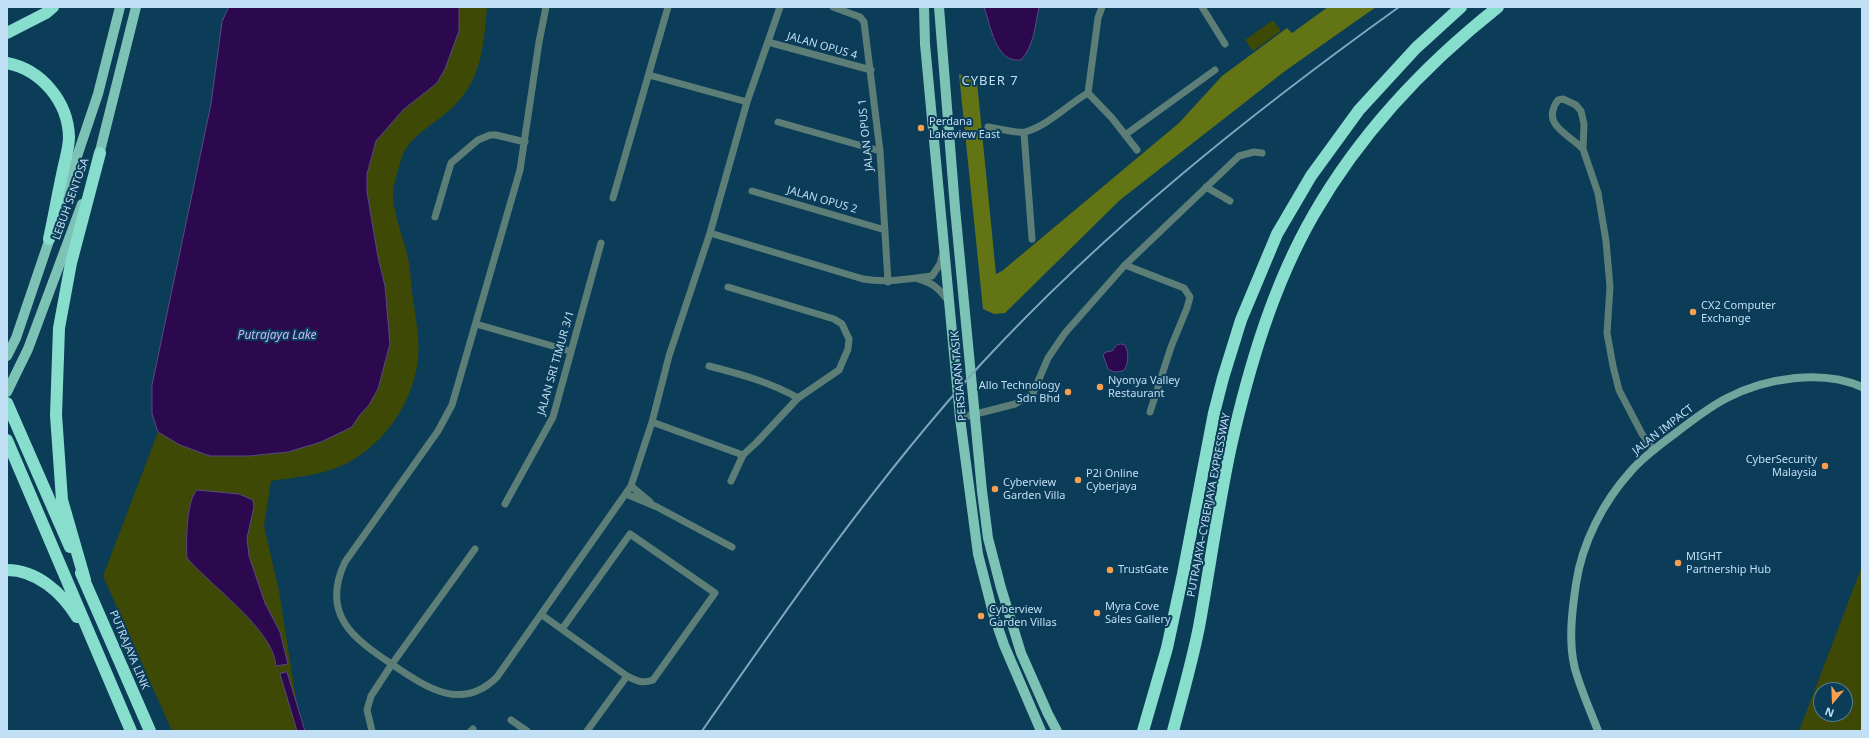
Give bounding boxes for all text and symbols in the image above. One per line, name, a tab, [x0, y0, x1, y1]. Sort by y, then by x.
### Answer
street label: JALAN OPUS 4	[785, 30, 859, 62]
district label: CYBER 7	[961, 73, 1019, 89]
street label: JALAN OPUS 1	[856, 98, 876, 172]
place label: Perdana Lakeview East	[929, 115, 1000, 141]
marker: Perdana Lakeview East	[916, 123, 926, 133]
street label: LEBUH SENTOSA	[50, 156, 92, 242]
street label: JALAN OPUS 2	[785, 184, 859, 216]
place label: CX2 Computer Exchange	[1701, 299, 1776, 325]
marker: CX2 Computer Exchange	[1688, 307, 1698, 317]
street label: JALAN SRI TIMUR 3/1	[535, 309, 577, 417]
water label: Putrajaya Lake	[238, 329, 316, 343]
street label: PERSIARAN TASIK	[948, 330, 970, 422]
place label: Nyonya Valley Restaurant	[1108, 374, 1180, 400]
place label: Allo Technology Sdn Bhd	[979, 379, 1060, 405]
marker: Nyonya Valley Restaurant	[1095, 382, 1105, 392]
marker: Allo Technology Sdn Bhd	[1063, 387, 1073, 397]
street label: JALAN IMPACT	[1630, 402, 1696, 458]
street label: PUTRAJAYA–CYBERJAYA EXPRESSWAY	[1185, 412, 1233, 598]
place label: CyberSecurity Malaysia	[1746, 453, 1817, 479]
marker: CyberSecurity Malaysia	[1820, 461, 1830, 471]
place label: P2i Online Cyberjaya	[1086, 467, 1139, 493]
marker: P2i Online Cyberjaya	[1073, 475, 1083, 485]
place label: Cyberview Garden Villa	[1003, 476, 1065, 502]
marker: Cyberview Garden Villa	[990, 484, 1000, 494]
place label: MIGHT Partnership Hub	[1686, 550, 1771, 576]
marker: MIGHT Partnership Hub	[1673, 558, 1683, 568]
place label: TrustGate	[1118, 563, 1169, 577]
marker: TrustGate	[1105, 565, 1115, 575]
place label: Myra Cove Sales Gallery	[1105, 600, 1171, 626]
place label: Cyberview Garden Villas	[989, 603, 1057, 629]
street label: PUTRAJAYA LINK	[106, 608, 152, 692]
marker: Myra Cove Sales Gallery	[1092, 608, 1102, 618]
marker: Cyberview Garden Villas	[976, 611, 986, 621]
north arrow	[1813, 682, 1853, 722]
text: N	[1823, 704, 1836, 721]

